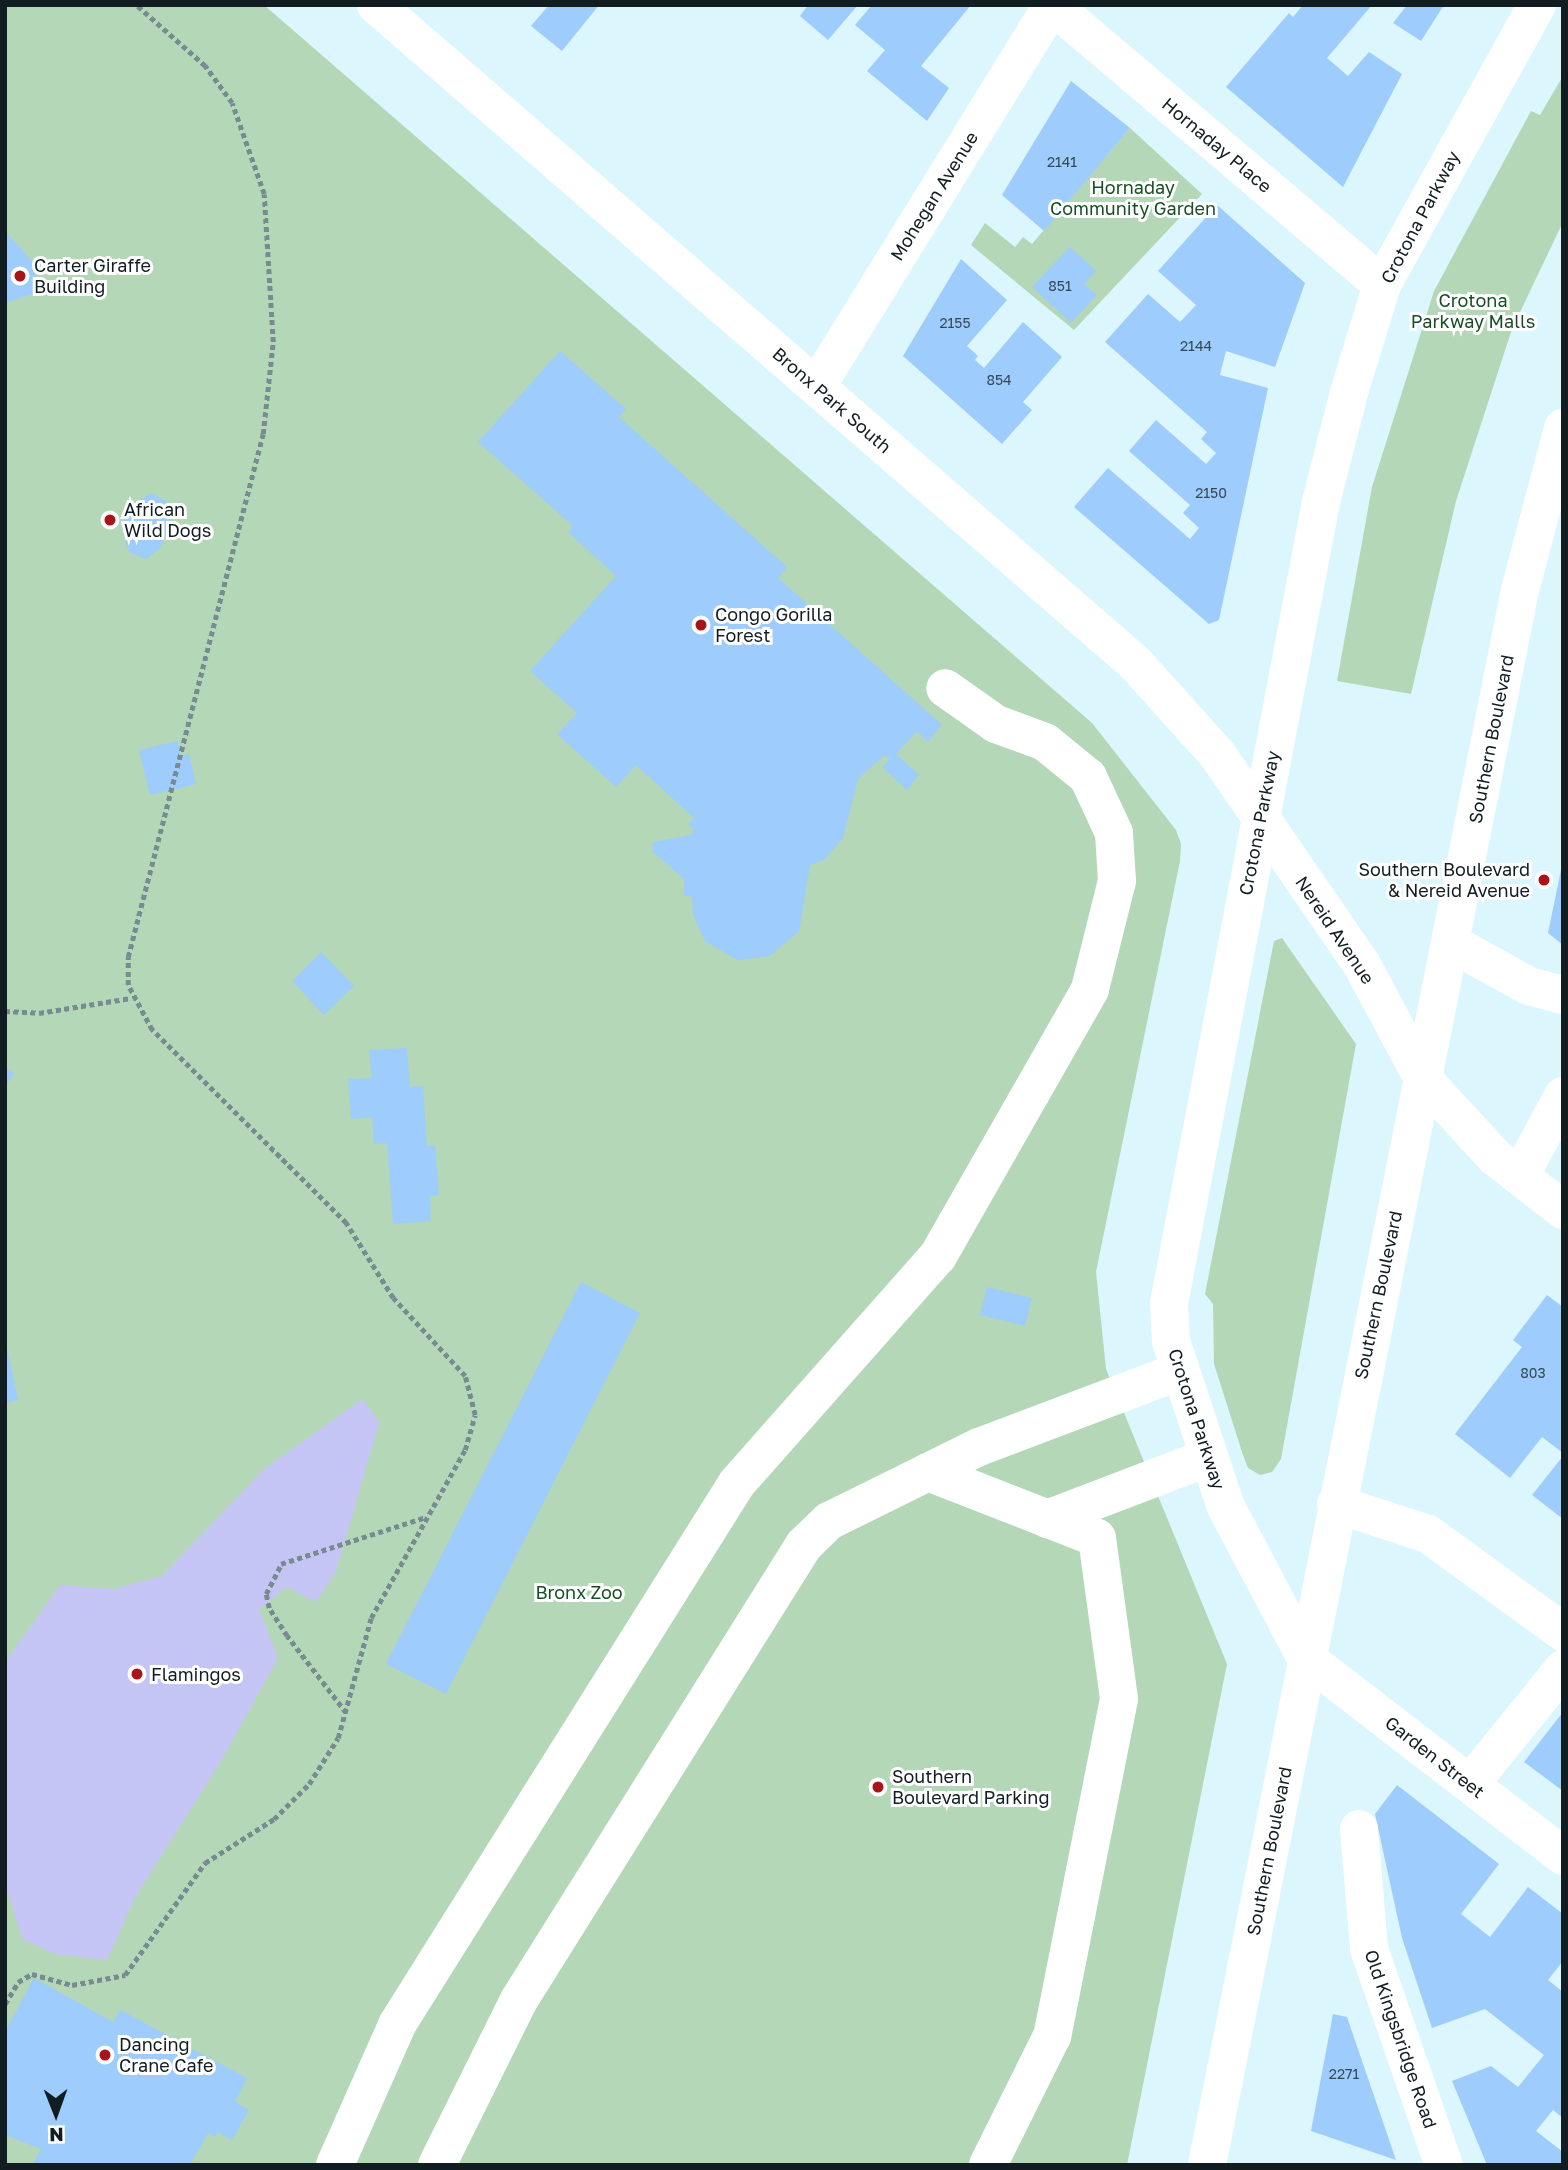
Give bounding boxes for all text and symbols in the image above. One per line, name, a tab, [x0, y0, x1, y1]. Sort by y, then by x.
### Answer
street label: Hornaday Place	[1158, 93, 1276, 197]
street label: Mohegan Avenue	[886, 127, 982, 265]
street label: Crotona Parkway	[1376, 147, 1464, 287]
house number: 2141	[1047, 154, 1077, 170]
park label: Hornaday Community Garden	[1050, 177, 1216, 220]
place label: Carter Giraffe Building	[34, 255, 151, 298]
marker: Carter Giraffe Building	[12, 268, 28, 284]
house number: 851	[1048, 278, 1072, 294]
park label: Crotona Parkway Malls	[1411, 290, 1535, 332]
house number: 2155	[939, 315, 971, 331]
house number: 2144	[1180, 338, 1212, 354]
street label: Bronx Park South	[768, 343, 896, 457]
house number: 854	[986, 372, 1012, 388]
house number: 2150	[1195, 485, 1227, 501]
place label: African Wild Dogs	[124, 499, 211, 542]
marker: African Wild Dogs	[102, 512, 118, 528]
place label: Congo Gorilla Forest	[715, 604, 833, 646]
marker: Congo Gorilla Forest	[693, 617, 709, 633]
street label: Southern Boulevard	[1464, 653, 1518, 825]
street label: Crotona Parkway	[1234, 749, 1284, 897]
place label: Southern Boulevard & Nereid Avenue	[1358, 859, 1530, 902]
street label: Nereid Avenue	[1291, 872, 1379, 988]
marker: Southern Boulevard & Nereid Avenue	[1536, 872, 1552, 888]
street label: Southern Boulevard	[1350, 1209, 1406, 1381]
street label: Crotona Parkway	[1164, 1346, 1230, 1492]
house number: 803	[1520, 1365, 1546, 1381]
park label: Bronx Zoo	[535, 1581, 623, 1603]
place label: Flamingos	[151, 1663, 241, 1685]
marker: Flamingos	[129, 1666, 145, 1682]
street label: Garden Street	[1381, 1712, 1489, 1802]
street label: Southern Boulevard	[1242, 1765, 1296, 1937]
place label: Southern Boulevard Parking	[892, 1766, 1049, 1809]
marker: Southern Boulevard Parking	[870, 1779, 886, 1795]
street label: Old Kingsbridge Road	[1360, 1947, 1442, 2131]
place label: Dancing Crane Cafe	[119, 2034, 213, 2076]
marker: Dancing Crane Cafe	[97, 2047, 113, 2063]
house number: 2271	[1329, 2066, 1359, 2082]
north arrow	[21, 2079, 91, 2149]
text: N	[49, 2124, 64, 2147]

